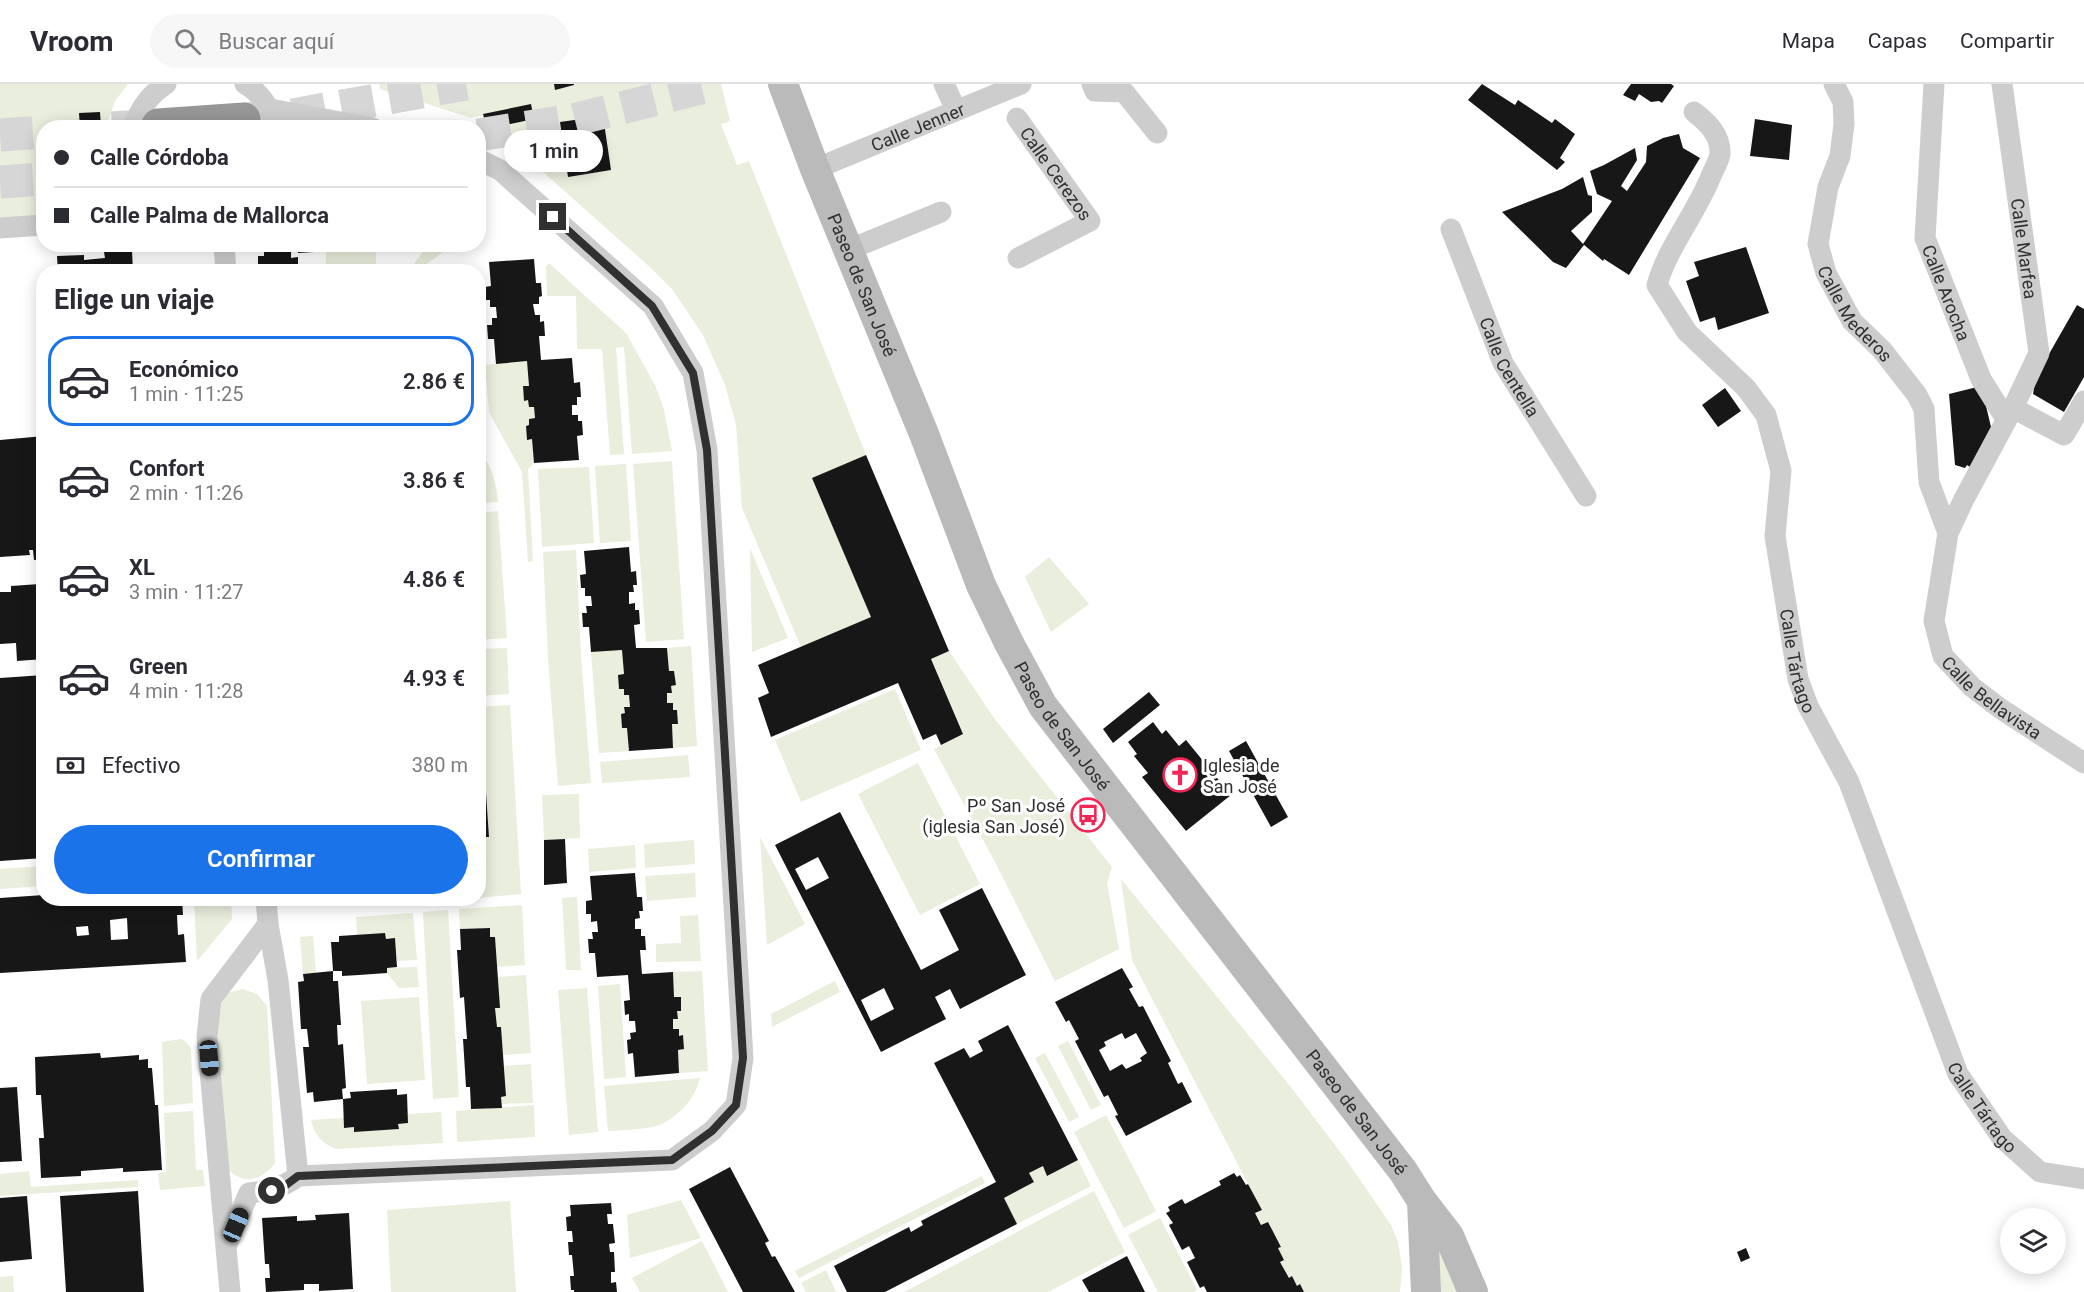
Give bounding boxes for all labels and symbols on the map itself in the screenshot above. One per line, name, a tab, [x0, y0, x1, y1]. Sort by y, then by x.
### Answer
street label: Calle Jenner	[868, 98, 968, 155]
street label: Calle Cerezos	[1016, 123, 1097, 224]
callout: 1 min	[504, 130, 602, 172]
street label: Calle Marfea	[2007, 197, 2042, 300]
route end	[539, 203, 566, 230]
street label: Paseo de San José	[824, 210, 901, 359]
street label: Calle Arocha	[1918, 242, 1975, 344]
street label: Calle Mederos	[1814, 263, 1897, 366]
street label: Calle Centella	[1476, 314, 1544, 420]
street label: Calle Tártago	[1776, 607, 1820, 716]
street label: Calle Bellavista	[1938, 651, 2046, 743]
street label: Paseo de San José	[1010, 658, 1115, 794]
place label: Iglesia de San José	[1203, 755, 1280, 797]
church icon: Iglesia de San José	[1162, 757, 1198, 793]
place label: Pº San José (iglesia San José)	[922, 795, 1065, 838]
bus stop icon: Pº San José (iglesia San José)	[1070, 797, 1106, 833]
car	[198, 1039, 220, 1077]
street label: Paseo de San José	[1302, 1045, 1412, 1179]
street label: Calle Tártago	[1944, 1059, 2021, 1157]
route start	[258, 1177, 285, 1204]
car	[221, 1205, 251, 1245]

